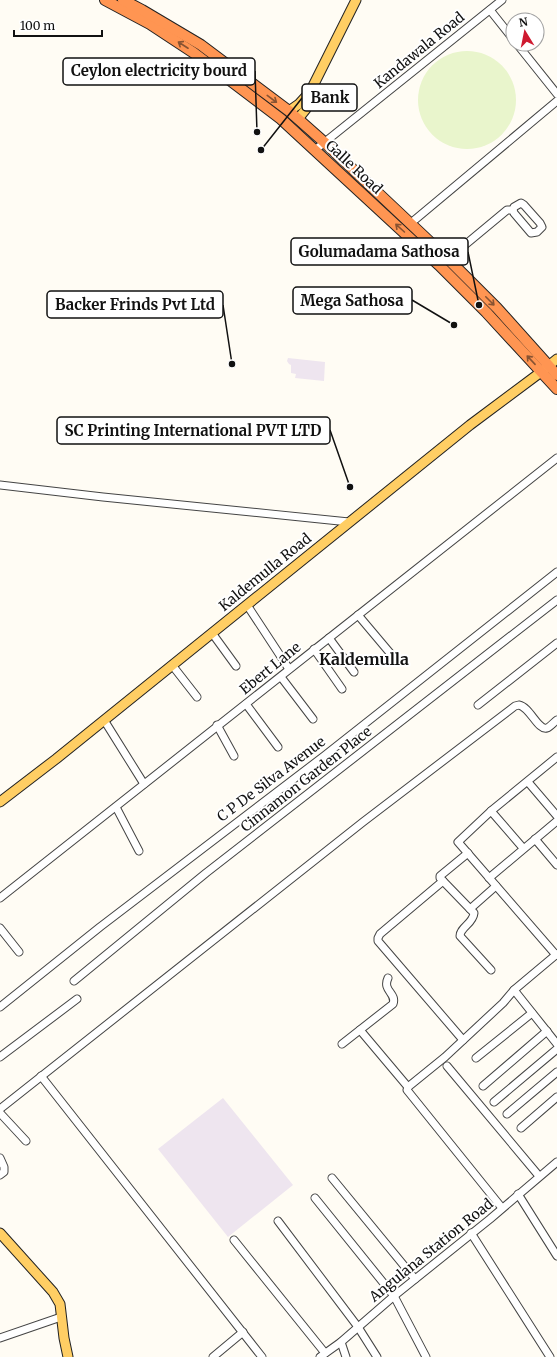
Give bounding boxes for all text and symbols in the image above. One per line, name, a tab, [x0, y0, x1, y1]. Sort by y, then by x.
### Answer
street label: Kandawala Road	[370, 8, 468, 92]
scale bar	[14, 12, 102, 38]
north arrow	[505, 12, 545, 52]
text: N	[518, 14, 529, 30]
text: 100 m	[20, 18, 55, 33]
one-way arrow	[178, 41, 189, 49]
callout: Ceylon electricity bourd	[63, 58, 255, 85]
text: Ceylon electricity bourd	[71, 61, 247, 80]
callout: Bank	[302, 84, 357, 111]
text: Bank	[310, 88, 350, 107]
one-way arrow	[267, 94, 278, 103]
street label: Galle Road	[322, 136, 387, 198]
one-way arrow	[395, 223, 405, 232]
callout: Golumadama Sathosa	[291, 238, 468, 265]
text: Golumadama Sathosa	[298, 242, 460, 261]
callout: Mega Sathosa	[293, 287, 412, 314]
callout: Backer Frinds Pvt Ltd	[47, 291, 223, 318]
text: Mega Sathosa	[300, 291, 404, 310]
text: Backer Frinds Pvt Ltd	[55, 295, 215, 314]
one-way arrow	[485, 296, 495, 306]
one-way arrow	[526, 355, 535, 365]
callout: SC Printing International PVT LTD	[57, 417, 330, 444]
text: SC Printing International PVT LTD	[65, 421, 321, 440]
street label: Kaldemulla Road	[215, 529, 315, 615]
street label: Ebert Lane	[236, 638, 304, 698]
district label: Kaldemulla	[319, 649, 409, 669]
street label: Cinnamon Garden Place	[237, 722, 375, 836]
street label: C P De Silva Avenue	[213, 732, 329, 826]
street label: Angulana Station Road	[365, 1194, 497, 1306]

